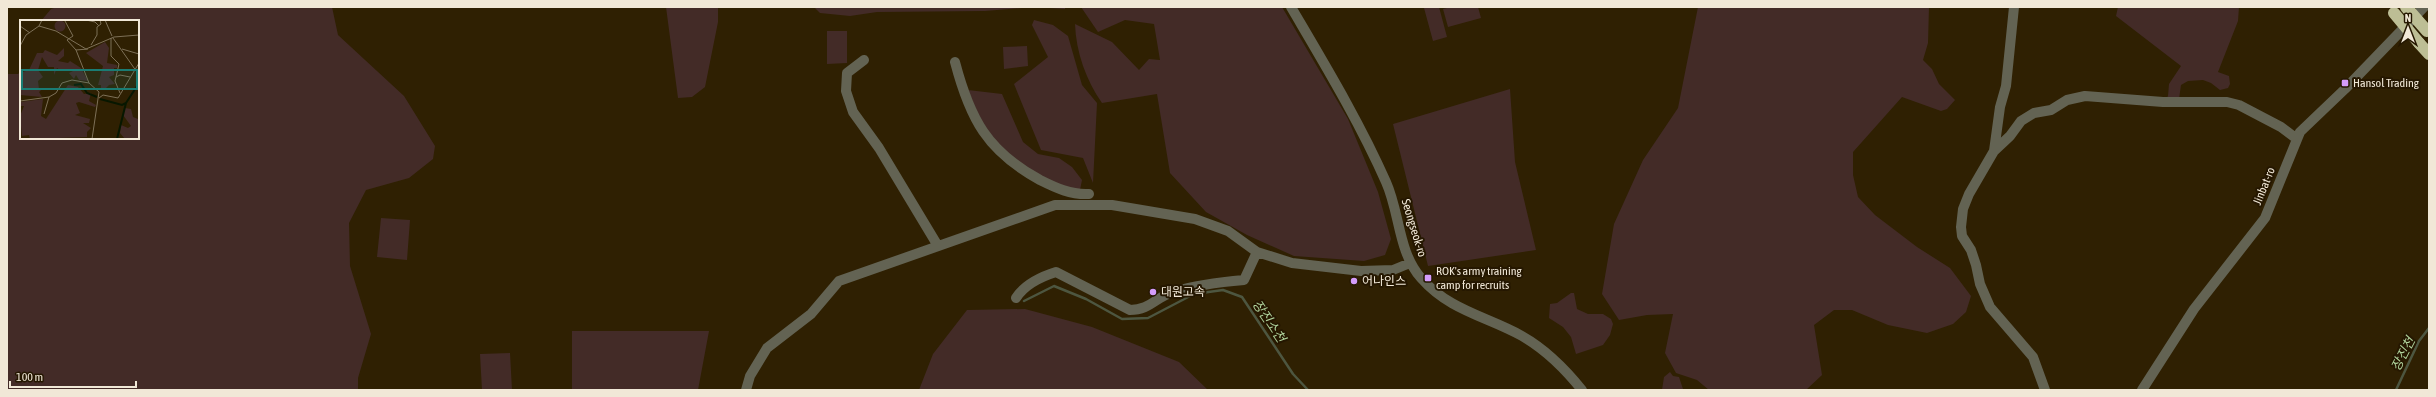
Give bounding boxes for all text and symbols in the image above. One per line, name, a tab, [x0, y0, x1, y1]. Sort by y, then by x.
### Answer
north arrow	[2388, 8, 2428, 48]
text: N	[2405, 12, 2411, 24]
inset map	[20, 20, 139, 139]
place label: Hansol Trading	[2353, 76, 2420, 90]
marker: Hansol Trading	[2340, 78, 2350, 88]
street label: Jinbat-ro	[2250, 165, 2278, 207]
street label: Seongseok-ro	[1399, 197, 1430, 259]
place label: ROK's army training camp for recruits	[1436, 264, 1522, 292]
marker: ROK's army training camp for recruits	[1423, 273, 1433, 283]
place label: 어나인스	[1362, 274, 1406, 288]
marker: 어나인스	[1349, 276, 1359, 286]
place label: 대원고속	[1161, 285, 1205, 299]
marker: 대원고속	[1148, 287, 1158, 297]
water label: 장진소천	[1249, 297, 1289, 346]
water label: 장진천	[2388, 334, 2418, 373]
scale bar	[10, 363, 136, 389]
text: 100 m	[16, 370, 43, 384]

